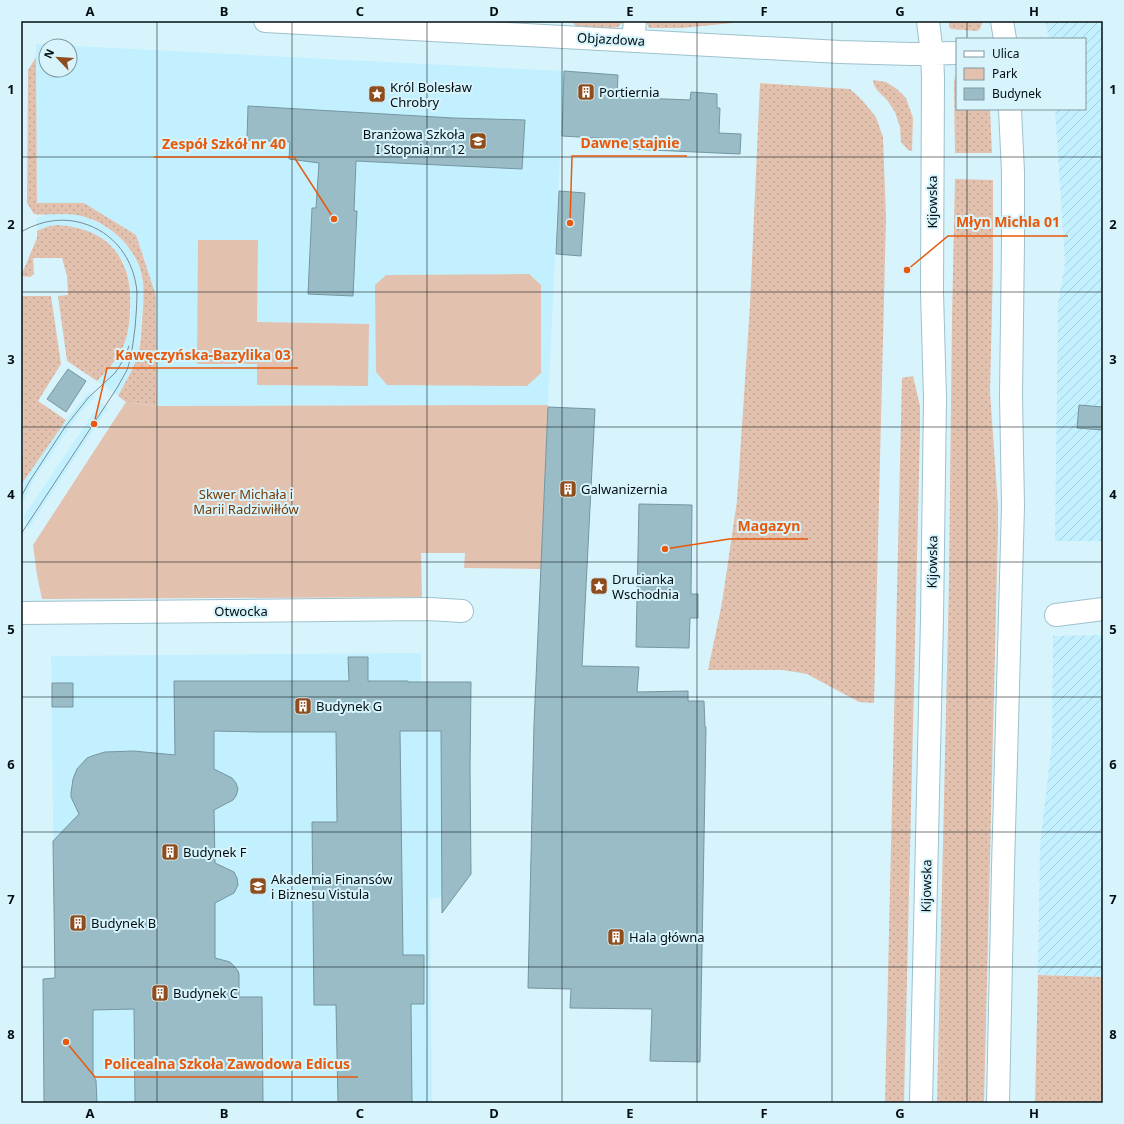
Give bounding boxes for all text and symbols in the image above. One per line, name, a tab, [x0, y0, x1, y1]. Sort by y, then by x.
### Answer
text: A	[86, 2, 95, 20]
text: B	[220, 2, 228, 20]
text: C	[356, 2, 364, 20]
text: D	[489, 2, 499, 20]
text: E	[626, 2, 634, 20]
text: F	[760, 2, 768, 20]
text: G	[895, 2, 905, 20]
text: H	[1029, 2, 1039, 20]
street label: Objazdowa	[577, 28, 645, 50]
north arrow	[38, 38, 78, 78]
legend	[956, 38, 1086, 110]
text: Ulica	[992, 45, 1019, 62]
text: N	[40, 46, 57, 61]
text: Park	[992, 65, 1018, 82]
place label: Król Bolesław Chrobry	[390, 78, 473, 111]
text: 1	[7, 80, 15, 98]
text: 1	[1109, 80, 1117, 98]
building icon: Portiernia	[576, 82, 596, 102]
place label: Portiernia	[599, 83, 660, 101]
place icon: Król Bolesław Chrobry	[367, 84, 387, 104]
text: Budynek	[992, 85, 1042, 102]
place label: Branżowa Szkoła I Stopnia nr 12	[363, 125, 465, 158]
callout: Dawne stajnie	[572, 130, 687, 156]
callout: Zespół Szkół nr 40	[154, 131, 294, 157]
school or university icon: Branżowa Szkoła I Stopnia nr 12	[468, 131, 488, 151]
text: Dawne stajnie	[580, 133, 680, 152]
text: Zespół Szkół nr 40	[162, 134, 286, 153]
street label: Kijowska	[923, 175, 941, 229]
callout: Młyn Michla 01	[948, 210, 1068, 236]
text: Młyn Michla 01	[956, 212, 1060, 231]
text: 2	[7, 215, 15, 233]
text: 2	[1109, 215, 1117, 233]
callout: Kawęczyńska-Bazylika 03	[107, 342, 298, 368]
text: Kawęczyńska-Bazylika 03	[115, 345, 291, 364]
text: 3	[7, 350, 15, 368]
text: 3	[1109, 350, 1117, 368]
building icon: Galwanizernia	[558, 479, 578, 499]
place label: Galwanizernia	[581, 480, 668, 498]
text: 4	[7, 485, 15, 503]
park label: Skwer Michała i Marii Radziwiłłów	[193, 485, 300, 518]
text: 4	[1109, 485, 1117, 503]
callout: Magazyn	[729, 513, 808, 539]
text: Magazyn	[738, 516, 800, 535]
street label: Kijowska	[923, 535, 941, 589]
place label: Drucianka Wschodnia	[612, 570, 679, 603]
place icon: Drucianka Wschodnia	[589, 576, 609, 596]
street label: Otwocka	[214, 602, 268, 620]
text: 5	[7, 620, 15, 638]
text: 5	[1109, 620, 1117, 638]
building icon: Budynek G	[293, 696, 313, 716]
place label: Budynek G	[316, 697, 382, 715]
text: 6	[7, 755, 15, 773]
text: 6	[1109, 755, 1117, 773]
building icon: Budynek F	[160, 842, 180, 862]
place label: Budynek F	[183, 843, 247, 861]
street label: Kijowska	[917, 859, 935, 913]
place label: Akademia Finansów i Biznesu Vistula	[271, 870, 393, 903]
school or university icon: Akademia Finansów i Biznesu Vistula	[248, 876, 268, 896]
text: 7	[7, 890, 15, 908]
text: 7	[1109, 890, 1117, 908]
building icon: Budynek B	[68, 913, 88, 933]
place label: Budynek B	[91, 914, 156, 932]
building icon: Hala główna	[606, 927, 626, 947]
place label: Hala główna	[629, 928, 704, 946]
building icon: Budynek C	[150, 983, 170, 1003]
place label: Budynek C	[173, 984, 238, 1002]
text: 8	[7, 1025, 15, 1043]
text: 8	[1109, 1025, 1117, 1043]
callout: Policealna Szkoła Zawodowa Edicus	[95, 1051, 358, 1077]
text: Policealna Szkoła Zawodowa Edicus	[104, 1054, 350, 1073]
text: A	[86, 1104, 95, 1122]
text: B	[220, 1104, 228, 1122]
text: C	[356, 1104, 364, 1122]
text: D	[489, 1104, 499, 1122]
text: E	[626, 1104, 634, 1122]
text: F	[760, 1104, 768, 1122]
text: G	[895, 1104, 905, 1122]
text: H	[1029, 1104, 1039, 1122]

